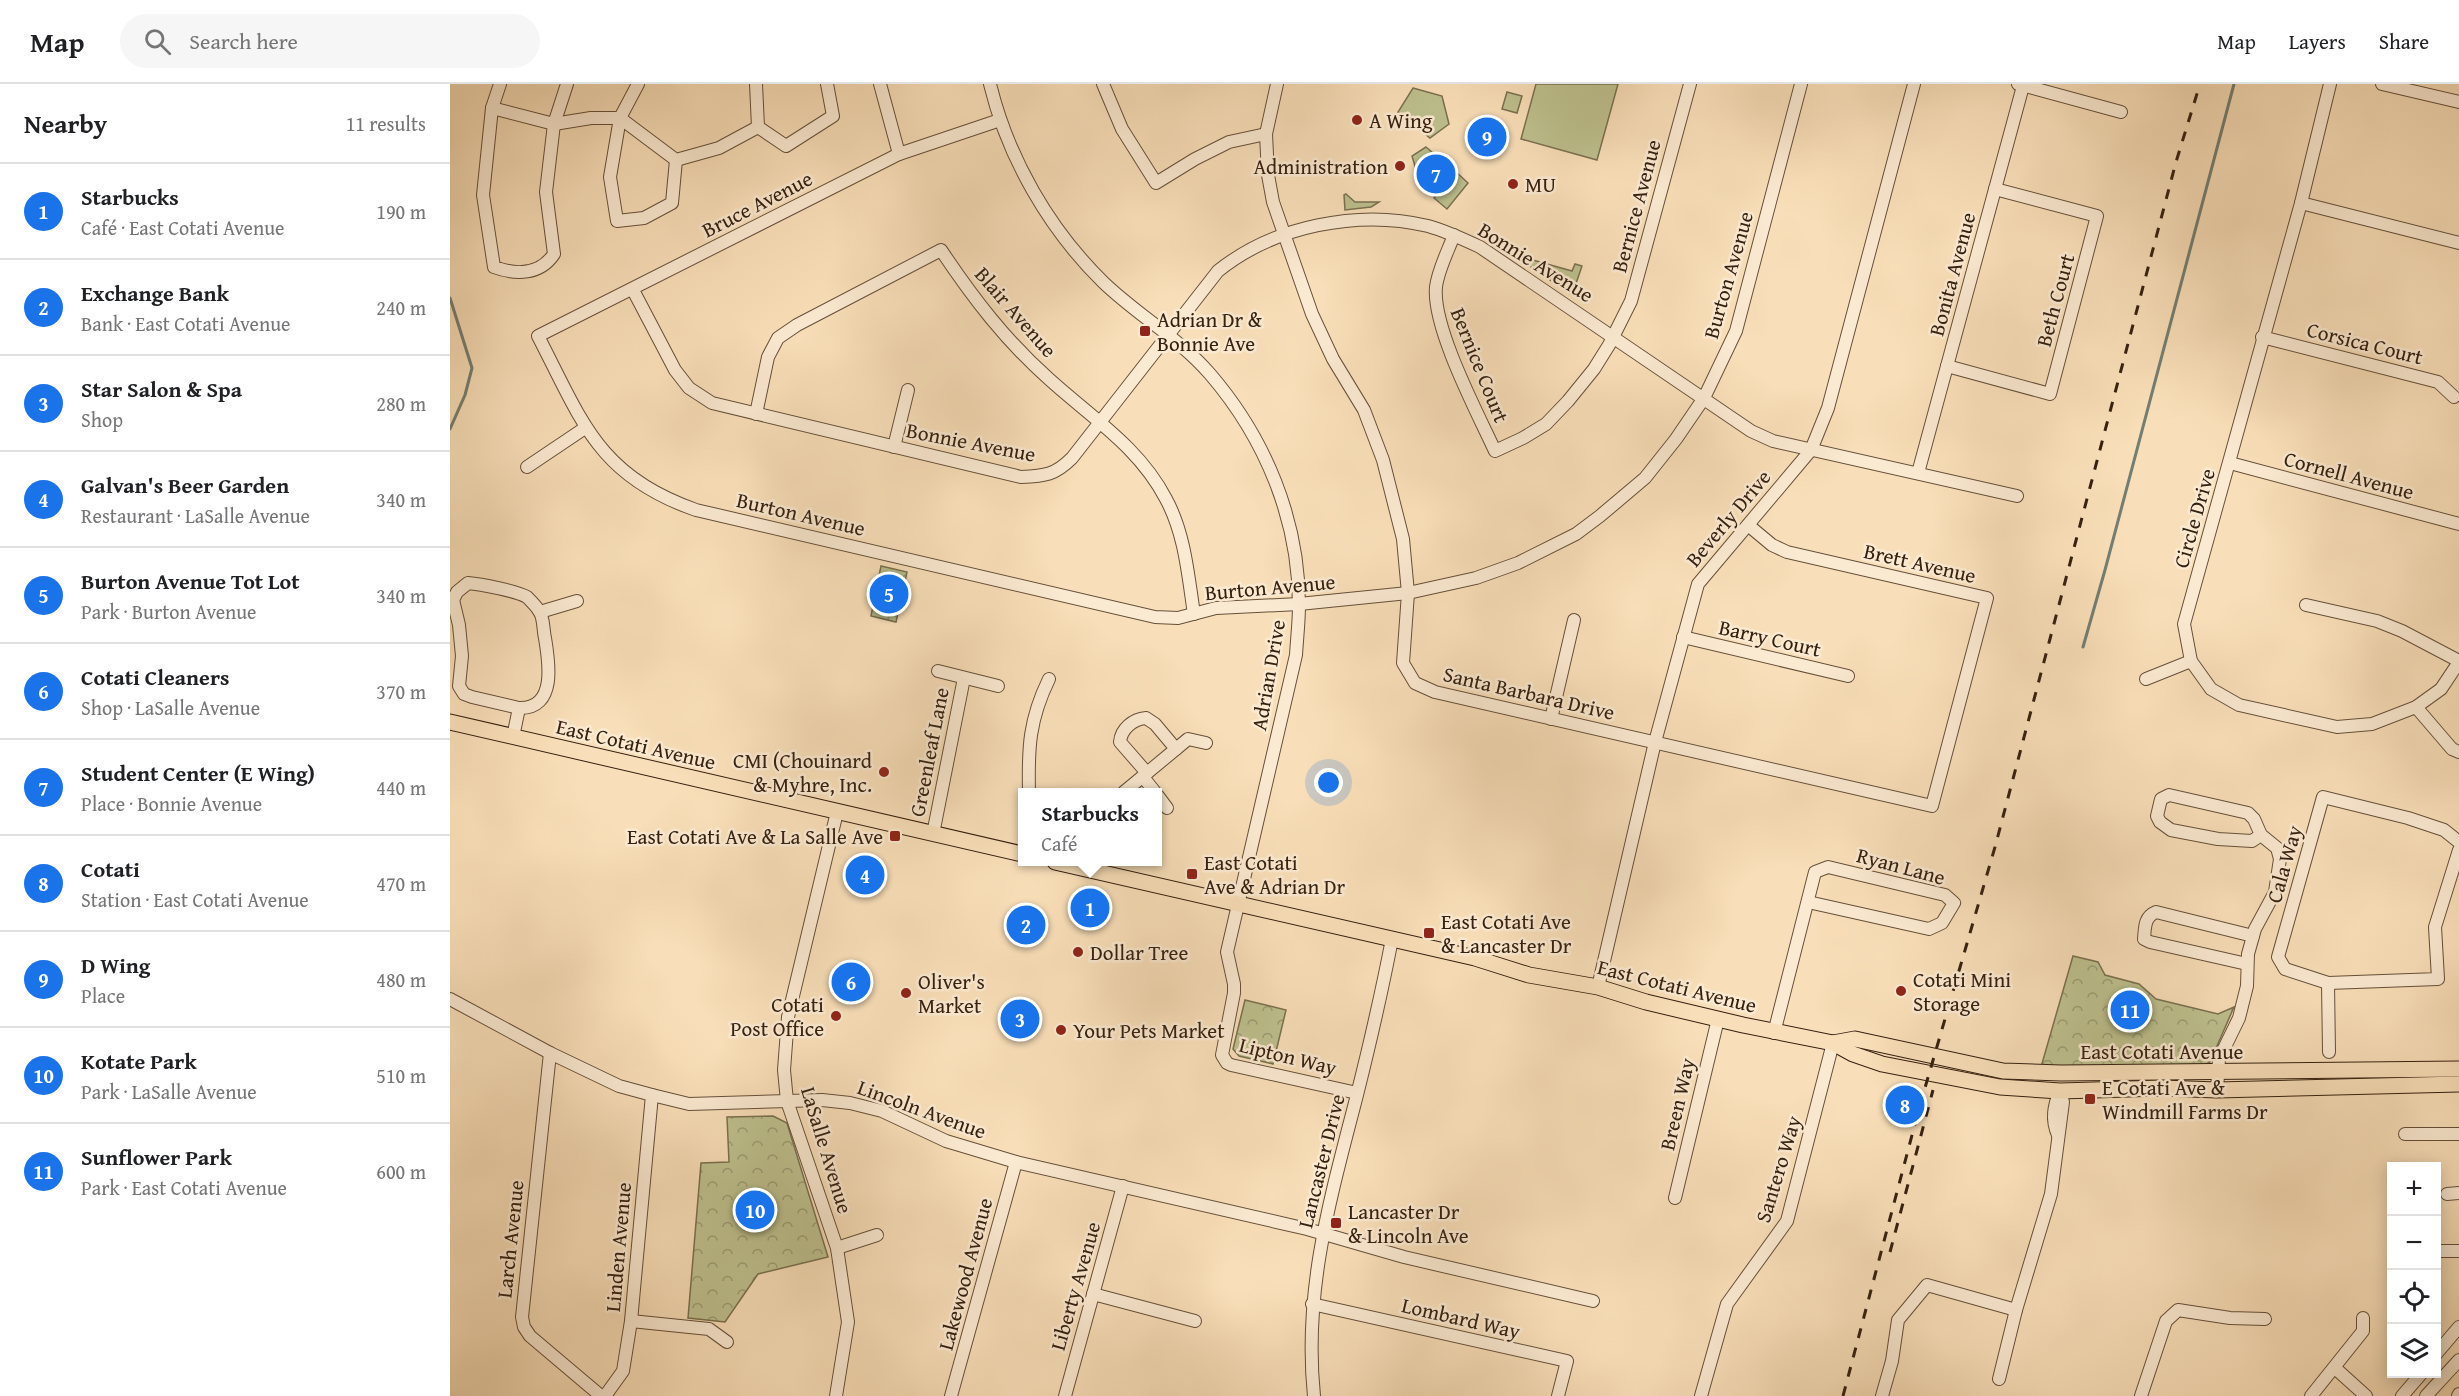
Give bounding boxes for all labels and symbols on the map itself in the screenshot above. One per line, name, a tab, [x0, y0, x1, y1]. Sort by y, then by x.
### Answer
place label: A Wing	[1369, 105, 1433, 136]
marker: A Wing	[1350, 113, 1364, 127]
pin: 9	[1468, 115, 1506, 160]
street label: Bernice Avenue	[1603, 136, 1669, 276]
place label: Administration	[1253, 151, 1388, 182]
pin: 7	[1416, 152, 1456, 196]
marker: Administration	[1393, 159, 1407, 173]
street label: Bruce Avenue	[696, 163, 818, 245]
place label: MU	[1525, 169, 1556, 200]
marker: MU	[1506, 177, 1520, 191]
street label: Burton Avenue	[1695, 208, 1761, 342]
street label: Bonita Avenue	[1921, 209, 1983, 339]
street label: Bonnie Avenue	[1472, 214, 1600, 310]
street label: Beth Court	[2028, 249, 2082, 350]
street label: Blair Avenue	[968, 260, 1064, 364]
street label: Bernice Court	[1443, 303, 1517, 428]
place label: Adrian Dr & Bonnie Ave	[1157, 304, 1263, 359]
street label: Corsica Court	[2304, 314, 2427, 373]
marker: Adrian Dr & Bonnie Ave	[1138, 324, 1152, 338]
street label: Bonnie Avenue	[904, 414, 1038, 470]
street label: Cornell Avenue	[2281, 443, 2418, 507]
street label: Beverly Drive	[1678, 463, 1778, 573]
street label: Circle Drive	[2165, 465, 2223, 571]
street label: Burton Avenue	[734, 484, 868, 544]
street label: Brett Avenue	[1861, 535, 1979, 591]
street label: Burton Avenue	[1203, 566, 1337, 608]
pin: 5	[870, 572, 908, 616]
street label: Barry Court	[1716, 611, 1825, 665]
street label: Adrian Drive	[1243, 617, 1293, 733]
street label: Santa Barbara Drive	[1440, 658, 1618, 728]
street label: Greenleaf Lane	[901, 685, 957, 819]
street label: East Cotati Avenue	[553, 711, 719, 777]
place label: CMI (Chouinard & Myhre, Inc.	[733, 745, 873, 800]
marker: CMI (Chouinard & Myhre, Inc.	[877, 765, 891, 779]
your location	[1314, 768, 1343, 797]
place label: East Cotati Ave & La Salle Ave	[627, 821, 883, 852]
street label: Cala Way	[2258, 821, 2310, 906]
marker: East Cotati Ave & La Salle Ave	[888, 829, 902, 843]
street label: Ryan Lane	[1853, 839, 1949, 893]
place label: East Cotati Ave & Adrian Dr	[1204, 847, 1346, 902]
pin: 4	[846, 852, 884, 898]
marker: East Cotati Ave & Adrian Dr	[1185, 867, 1199, 881]
pin: 1	[1070, 886, 1110, 930]
pin: 2	[1006, 902, 1046, 948]
place label: East Cotati Ave & Lancaster Dr	[1441, 906, 1572, 961]
marker: East Cotati Ave & Lancaster Dr	[1422, 926, 1436, 940]
place label: Dollar Tree	[1090, 937, 1188, 968]
marker: Dollar Tree	[1071, 945, 1085, 959]
street label: East Cotati Avenue	[1594, 951, 1760, 1021]
pin: 6	[832, 960, 870, 1004]
place label: Cotati Mini Storage	[1913, 964, 2011, 1019]
place label: Oliver's Market	[918, 966, 985, 1021]
marker: Cotati Mini Storage	[1894, 984, 1908, 998]
marker: Oliver's Market	[899, 986, 913, 1000]
pin: 11	[2110, 988, 2150, 1032]
place label: Cotati Post Office	[730, 989, 824, 1044]
pin: 3	[1000, 996, 1040, 1042]
marker: Cotati Post Office	[829, 1009, 843, 1023]
place label: Your Pets Market	[1073, 1015, 1225, 1046]
marker: Your Pets Market	[1054, 1023, 1068, 1037]
street label: Lipton Way	[1236, 1029, 1341, 1083]
street label: East Cotati Avenue	[2081, 1036, 2244, 1067]
street label: Breen Way	[1651, 1054, 1703, 1153]
street label: Lincoln Avenue	[853, 1071, 991, 1147]
place label: E Cotati Ave & Windmill Farms Dr	[2102, 1072, 2268, 1127]
pin: 8	[1886, 1082, 1924, 1128]
street label: LaSalle Avenue	[793, 1083, 861, 1217]
street label: Lancaster Drive	[1289, 1091, 1353, 1231]
marker: E Cotati Ave & Windmill Farms Dr	[2083, 1092, 2097, 1106]
street label: Santero Way	[1747, 1111, 1809, 1226]
street label: Larch Avenue	[488, 1178, 532, 1300]
street label: Linden Avenue	[597, 1181, 639, 1313]
pin: 10	[736, 1188, 774, 1232]
street label: Lakewood Avenue	[930, 1194, 1000, 1354]
place label: Lancaster Dr & Lincoln Ave	[1348, 1196, 1469, 1251]
marker: Lancaster Dr & Lincoln Ave	[1329, 1216, 1343, 1230]
street label: Liberty Avenue	[1042, 1218, 1108, 1354]
street label: Lombard Way	[1399, 1289, 1524, 1347]

